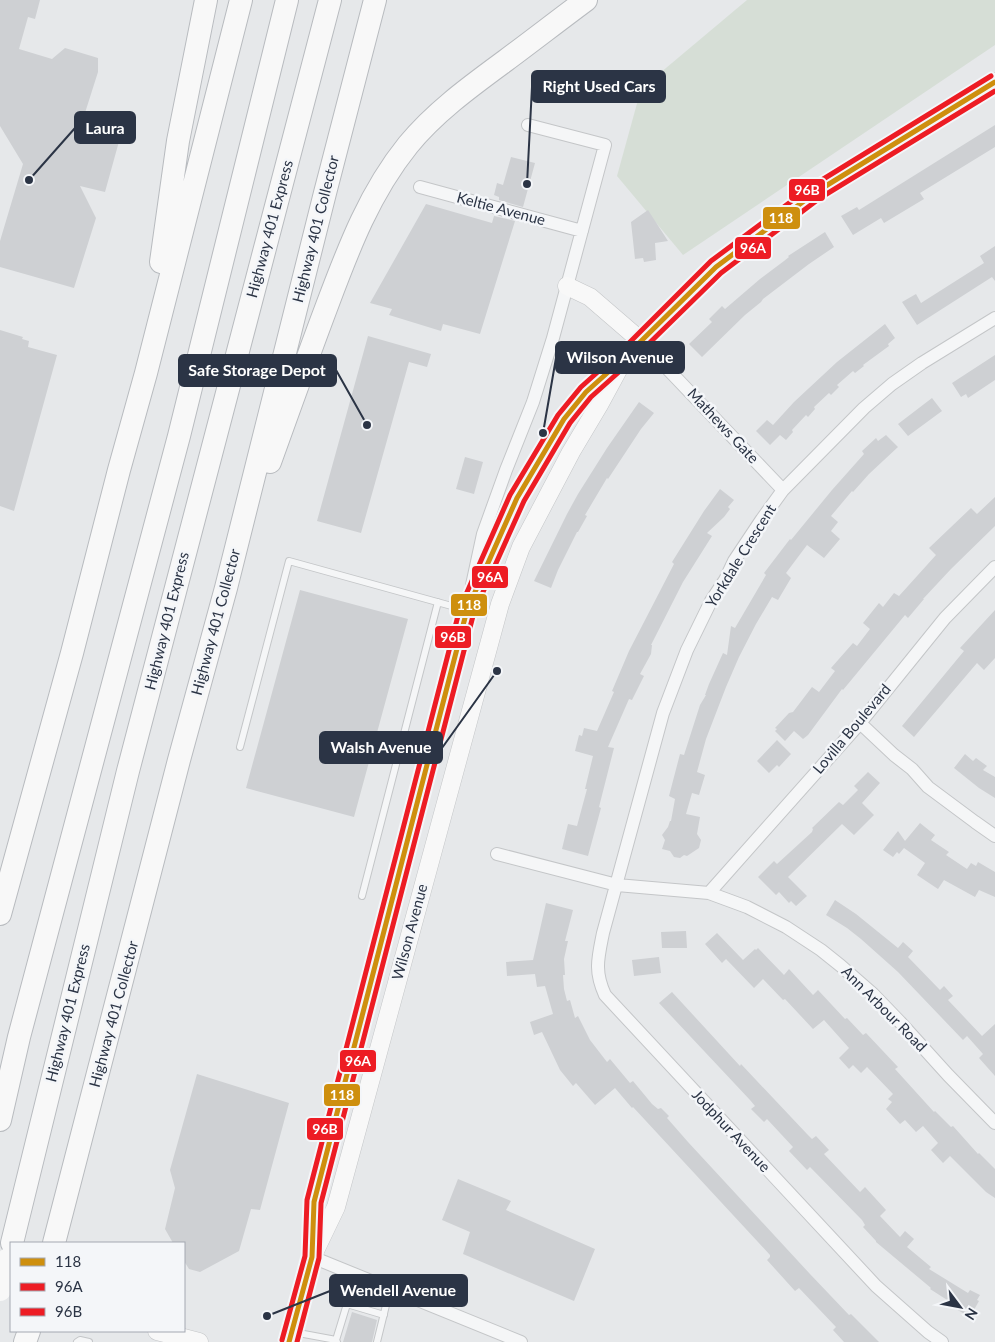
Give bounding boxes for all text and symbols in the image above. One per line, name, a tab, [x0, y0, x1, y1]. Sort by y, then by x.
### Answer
callout: Right Used Cars	[532, 71, 665, 102]
text: Right Used Cars	[542, 76, 656, 95]
callout: Laura	[75, 112, 135, 143]
text: Laura	[85, 118, 125, 137]
street label: Highway 401 Collector	[288, 153, 342, 304]
street label: Highway 401 Express	[242, 158, 296, 300]
line badge: 96B	[788, 178, 826, 202]
text: 96B	[794, 181, 820, 198]
street label: Keltie Avenue	[455, 188, 548, 229]
line badge: 118	[762, 206, 801, 230]
text: 118	[769, 209, 793, 226]
line badge: 96A	[734, 236, 772, 260]
text: 96A	[740, 239, 766, 256]
callout: Wilson Avenue	[556, 342, 684, 373]
text: Wilson Avenue	[566, 347, 674, 366]
callout: Safe Storage Depot	[179, 355, 336, 386]
text: Safe Storage Depot	[188, 360, 326, 379]
street label: Mathews Gate	[684, 384, 763, 467]
street label: Yorkdale Crescent	[701, 500, 779, 610]
street label: Highway 401 Collector	[187, 546, 243, 697]
street label: Highway 401 Express	[140, 550, 192, 692]
line badge: 96A	[471, 565, 509, 589]
text: 96A	[477, 568, 503, 585]
line badge: 118	[450, 593, 488, 617]
text: 118	[457, 596, 481, 613]
line badge: 96B	[434, 625, 472, 649]
text: 96B	[440, 628, 466, 645]
street label: Lovilla Boulevard	[808, 680, 894, 777]
callout: Walsh Avenue	[320, 732, 442, 763]
text: Walsh Avenue	[330, 737, 432, 756]
street label: Wilson Avenue	[388, 882, 431, 982]
street label: Highway 401 Collector	[85, 938, 141, 1089]
street label: Highway 401 Express	[41, 942, 93, 1084]
street label: Ann Arbour Road	[838, 962, 931, 1055]
line badge: 96A	[339, 1049, 377, 1073]
text: 96A	[345, 1052, 371, 1069]
line badge: 118	[323, 1083, 361, 1107]
street label: Jodphur Avenue	[689, 1085, 775, 1175]
text: 118	[330, 1086, 354, 1103]
line badge: 96B	[306, 1117, 344, 1141]
text: 96B	[312, 1120, 338, 1137]
legend	[10, 1242, 185, 1332]
text: 118	[55, 1252, 81, 1270]
callout: Wendell Avenue	[330, 1275, 467, 1306]
text: 96A	[55, 1277, 83, 1295]
text: Wendell Avenue	[340, 1280, 457, 1299]
north arrow	[935, 1282, 985, 1332]
text: 96B	[55, 1302, 82, 1320]
text: N	[961, 1305, 982, 1323]

